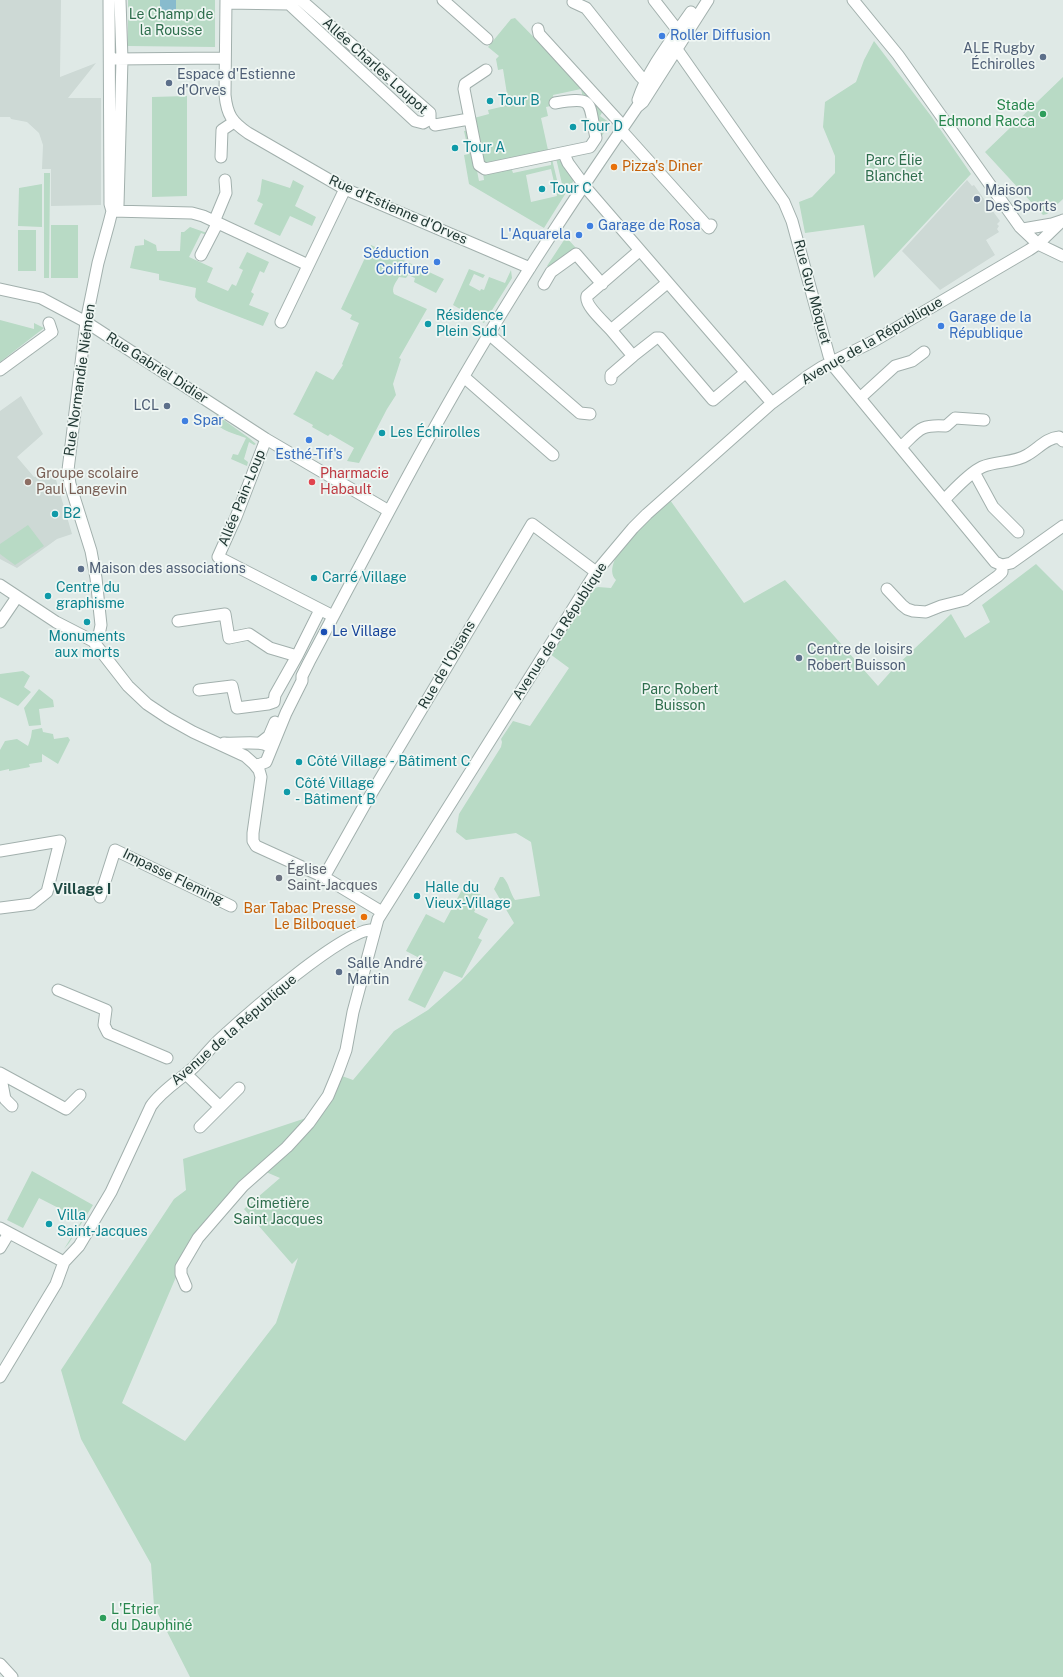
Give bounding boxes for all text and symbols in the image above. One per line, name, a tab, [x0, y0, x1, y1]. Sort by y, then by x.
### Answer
park label: Le Champ de la Rousse	[129, 7, 213, 40]
street label: Allée Charles Loupot	[319, 14, 431, 118]
place label: Roller Diffusion	[670, 28, 770, 44]
marker: Roller Diffusion	[657, 31, 667, 41]
place label: ALE Rugby Échirolles	[963, 41, 1035, 74]
marker: ALE Rugby Échirolles	[1038, 52, 1048, 62]
place label: Espace d'Estienne d'Orves	[177, 67, 296, 100]
marker: Espace d'Estienne d'Orves	[164, 78, 174, 88]
place label: Tour B	[498, 93, 540, 109]
marker: Tour B	[485, 96, 495, 106]
place label: Stade Edmond Racca	[938, 98, 1035, 130]
marker: Stade Edmond Racca	[1038, 109, 1048, 119]
place label: Tour D	[581, 119, 623, 135]
marker: Tour D	[568, 122, 578, 132]
place label: Tour A	[463, 140, 505, 156]
marker: Tour A	[450, 143, 460, 153]
park label: Parc Élie Blanchet	[865, 153, 923, 186]
place label: Pizza's Diner	[622, 159, 703, 175]
marker: Pizza's Diner	[609, 162, 619, 172]
street label: Rue d'Estienne d'Orves	[326, 172, 470, 248]
place label: Tour C	[550, 181, 592, 197]
place label: Maison Des Sports	[985, 183, 1056, 216]
marker: Tour C	[537, 184, 547, 194]
marker: Maison Des Sports	[972, 194, 982, 204]
place label: Garage de Rosa	[598, 218, 700, 234]
marker: Garage de Rosa	[585, 221, 595, 231]
place label: L'Aquarela	[500, 227, 571, 243]
marker: L'Aquarela	[574, 230, 584, 240]
street label: Rue Guy Môquet	[790, 238, 834, 346]
place label: Séduction Coiffure	[363, 246, 429, 278]
marker: Séduction Coiffure	[432, 257, 442, 267]
street label: Avenue de la République	[798, 294, 946, 388]
street label: Rue Normandie Niémen	[61, 303, 99, 457]
place label: Résidence Plein Sud 1	[436, 308, 507, 340]
place label: Garage de la République	[949, 310, 1031, 342]
marker: Résidence Plein Sud 1	[423, 319, 433, 329]
marker: Garage de la République	[936, 321, 946, 331]
street label: Rue Gabriel Didier	[103, 329, 211, 407]
place label: LCL	[133, 398, 159, 414]
marker: LCL	[162, 401, 172, 411]
place label: Spar	[193, 413, 224, 429]
marker: Spar	[180, 416, 190, 426]
place label: Les Échirolles	[390, 425, 480, 441]
marker: Les Échirolles	[377, 428, 387, 438]
marker: Esthé-Tif's	[304, 435, 314, 445]
street label: Allée Pain-Loup	[215, 447, 269, 549]
place label: Esthé-Tif's	[275, 447, 343, 463]
place label: Groupe scolaire Paul Langevin	[36, 466, 139, 498]
place label: Pharmacie Habault	[320, 466, 389, 498]
marker: Groupe scolaire Paul Langevin	[23, 477, 33, 487]
marker: Pharmacie Habault	[307, 477, 317, 487]
place label: B2	[63, 506, 81, 522]
marker: B2	[50, 509, 60, 519]
street label: Avenue de la République	[509, 559, 611, 703]
place label: Maison des associations	[89, 561, 246, 577]
marker: Maison des associations	[76, 564, 86, 574]
place label: Carré Village	[322, 570, 407, 586]
marker: Carré Village	[309, 573, 319, 583]
place label: Centre du graphisme	[56, 580, 125, 612]
marker: Centre du graphisme	[43, 591, 53, 601]
marker: Monuments aux morts	[82, 617, 92, 627]
street label: Rue de l'Oisans	[415, 618, 479, 712]
place label: Le Village	[332, 624, 396, 640]
marker: Le Village	[319, 627, 329, 637]
place label: Monuments aux morts	[49, 629, 125, 662]
place label: Centre de loisirs Robert Buisson	[807, 642, 913, 674]
marker: Centre de loisirs Robert Buisson	[794, 653, 804, 663]
park label: Parc Robert Buisson	[641, 682, 719, 714]
place label: Côté Village - Bâtiment C	[307, 754, 470, 770]
marker: Côté Village - Bâtiment C	[294, 757, 304, 767]
place label: Côté Village - Bâtiment B	[295, 776, 376, 808]
marker: Côté Village - Bâtiment B	[282, 787, 292, 797]
street label: Impasse Fleming	[120, 845, 226, 909]
place label: Église Saint-Jacques	[287, 862, 378, 894]
marker: Église Saint-Jacques	[274, 873, 284, 883]
district label: Village I	[53, 880, 111, 898]
place label: Halle du Vieux-Village	[425, 880, 511, 912]
marker: Halle du Vieux-Village	[412, 891, 422, 901]
place label: Bar Tabac Presse Le Bilboquet	[244, 901, 356, 934]
marker: Bar Tabac Presse Le Bilboquet	[359, 912, 369, 922]
place label: Salle André Martin	[347, 956, 423, 988]
marker: Salle André Martin	[334, 967, 344, 977]
street label: Avenue de la République	[168, 971, 300, 1089]
park label: Cimetière Saint Jacques	[233, 1196, 323, 1228]
place label: Villa Saint-Jacques	[57, 1208, 148, 1240]
marker: Villa Saint-Jacques	[44, 1219, 54, 1229]
place label: L'Etrier du Dauphiné	[111, 1602, 193, 1634]
marker: L'Etrier du Dauphiné	[98, 1613, 108, 1623]

